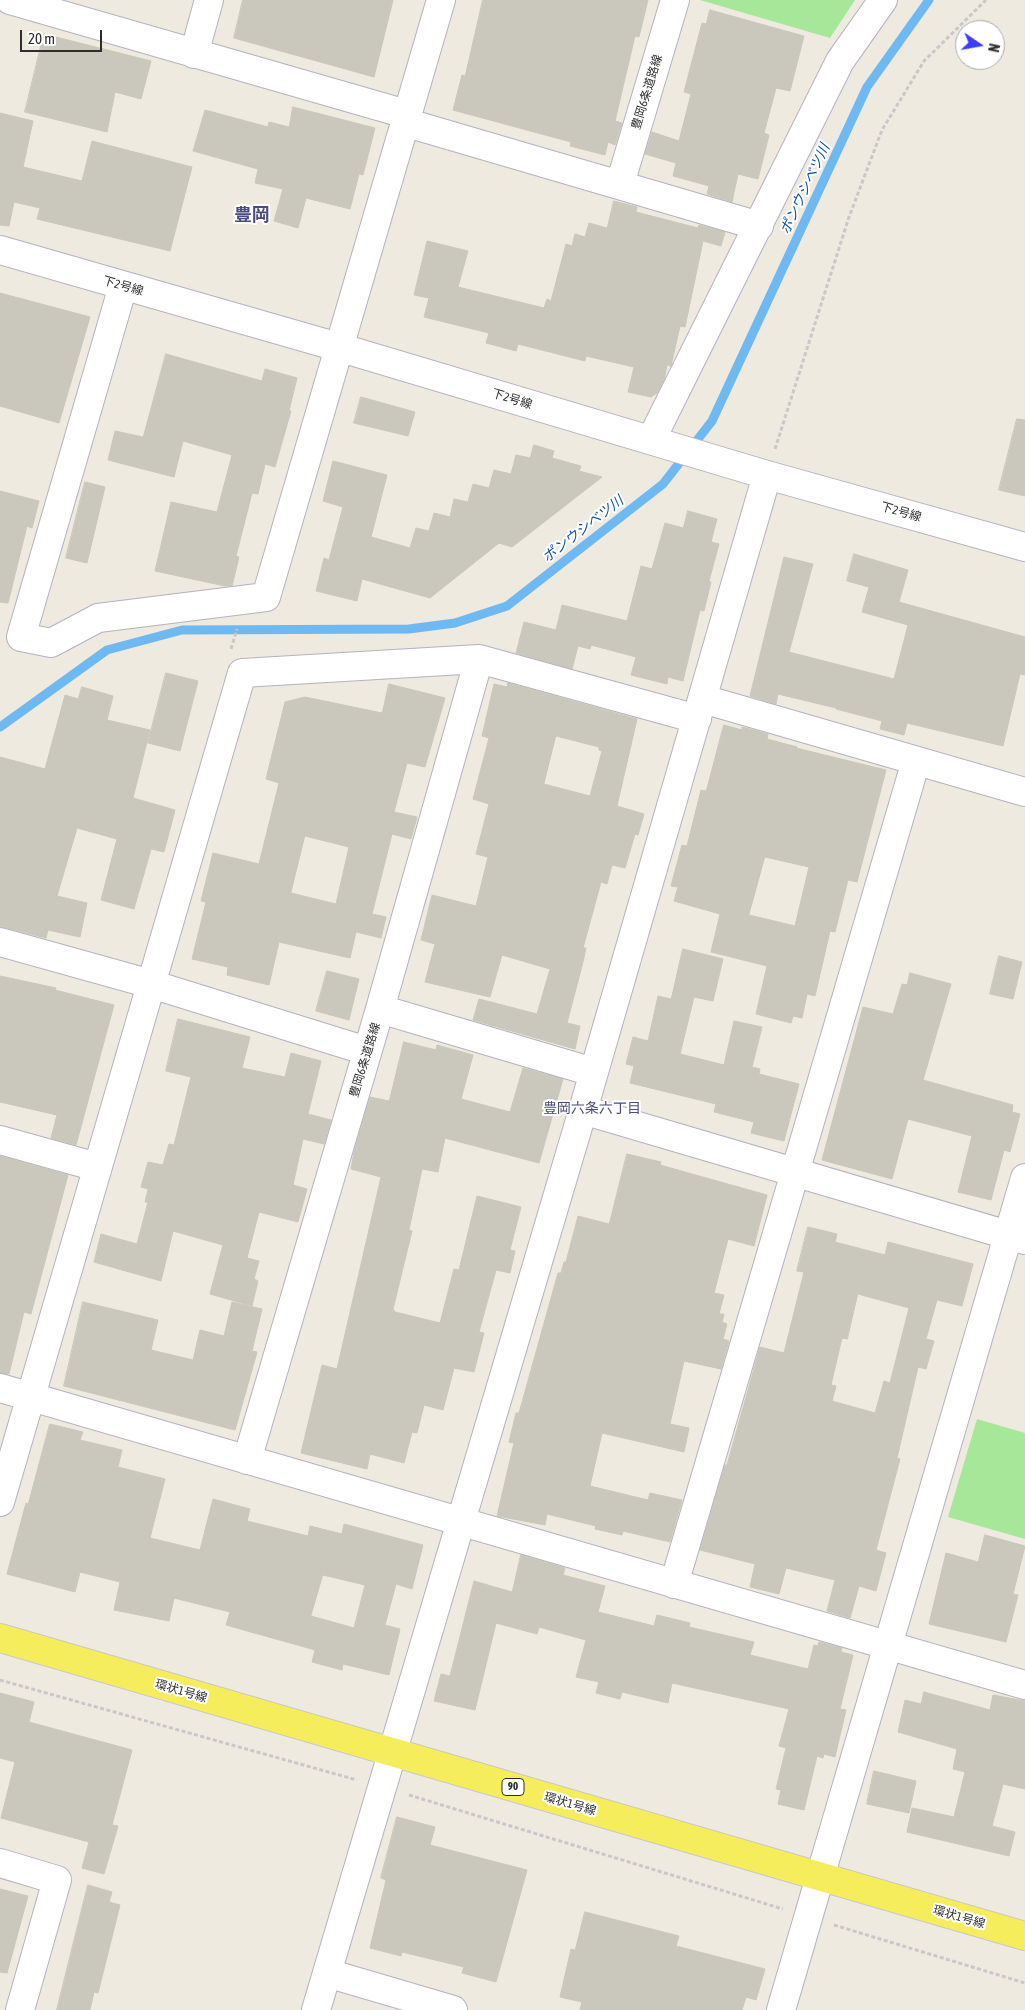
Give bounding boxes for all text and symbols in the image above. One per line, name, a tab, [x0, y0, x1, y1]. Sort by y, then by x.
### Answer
scale bar	[22, 20, 105, 52]
north arrow	[955, 20, 1005, 70]
text: 20 m	[28, 30, 55, 47]
text: N	[985, 42, 1002, 54]
street label: 豊岡6条道路線	[629, 53, 665, 131]
water label: ポンウシベツ川	[777, 141, 833, 237]
district label: 豊岡	[234, 204, 270, 226]
street label: 下2号線	[101, 273, 145, 299]
street label: 下2号線	[490, 386, 534, 412]
water label: ポンウシベツ川	[539, 492, 627, 566]
street label: 下2号線	[879, 499, 923, 525]
street label: 豊岡6条道路線	[347, 1021, 383, 1099]
district label: 豊岡六条六丁目	[543, 1101, 641, 1117]
street label: 環状1号線	[153, 1677, 209, 1705]
road number: 90	[502, 1778, 524, 1795]
street label: 環状1号線	[542, 1790, 598, 1818]
street label: 環状1号線	[931, 1903, 987, 1931]

